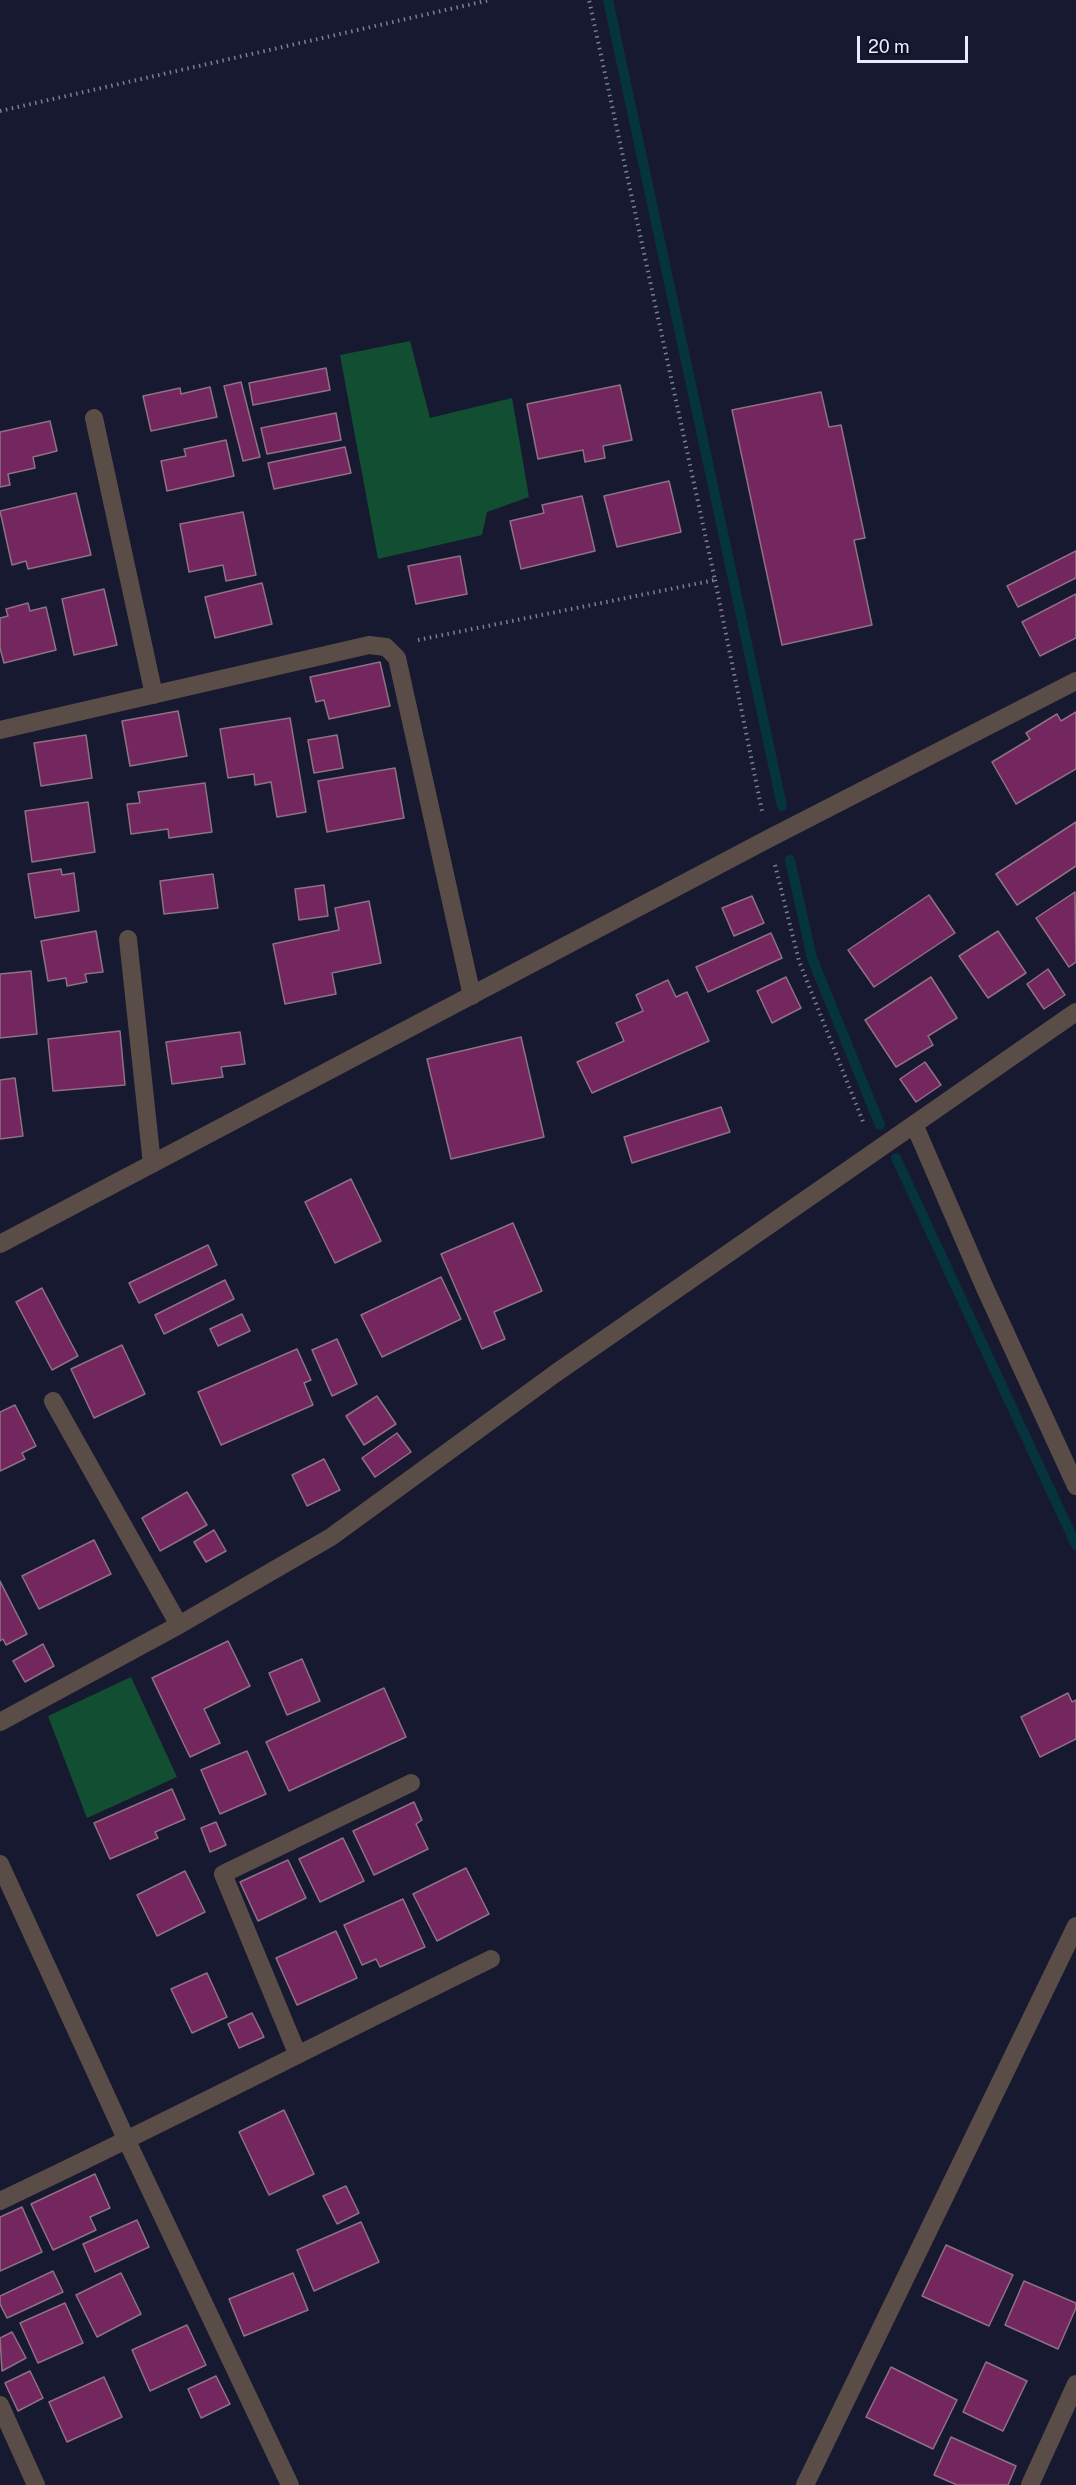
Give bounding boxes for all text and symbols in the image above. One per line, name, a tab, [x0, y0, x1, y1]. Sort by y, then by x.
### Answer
scale bar	[860, 24, 971, 62]
text: 20 m	[868, 36, 910, 57]

